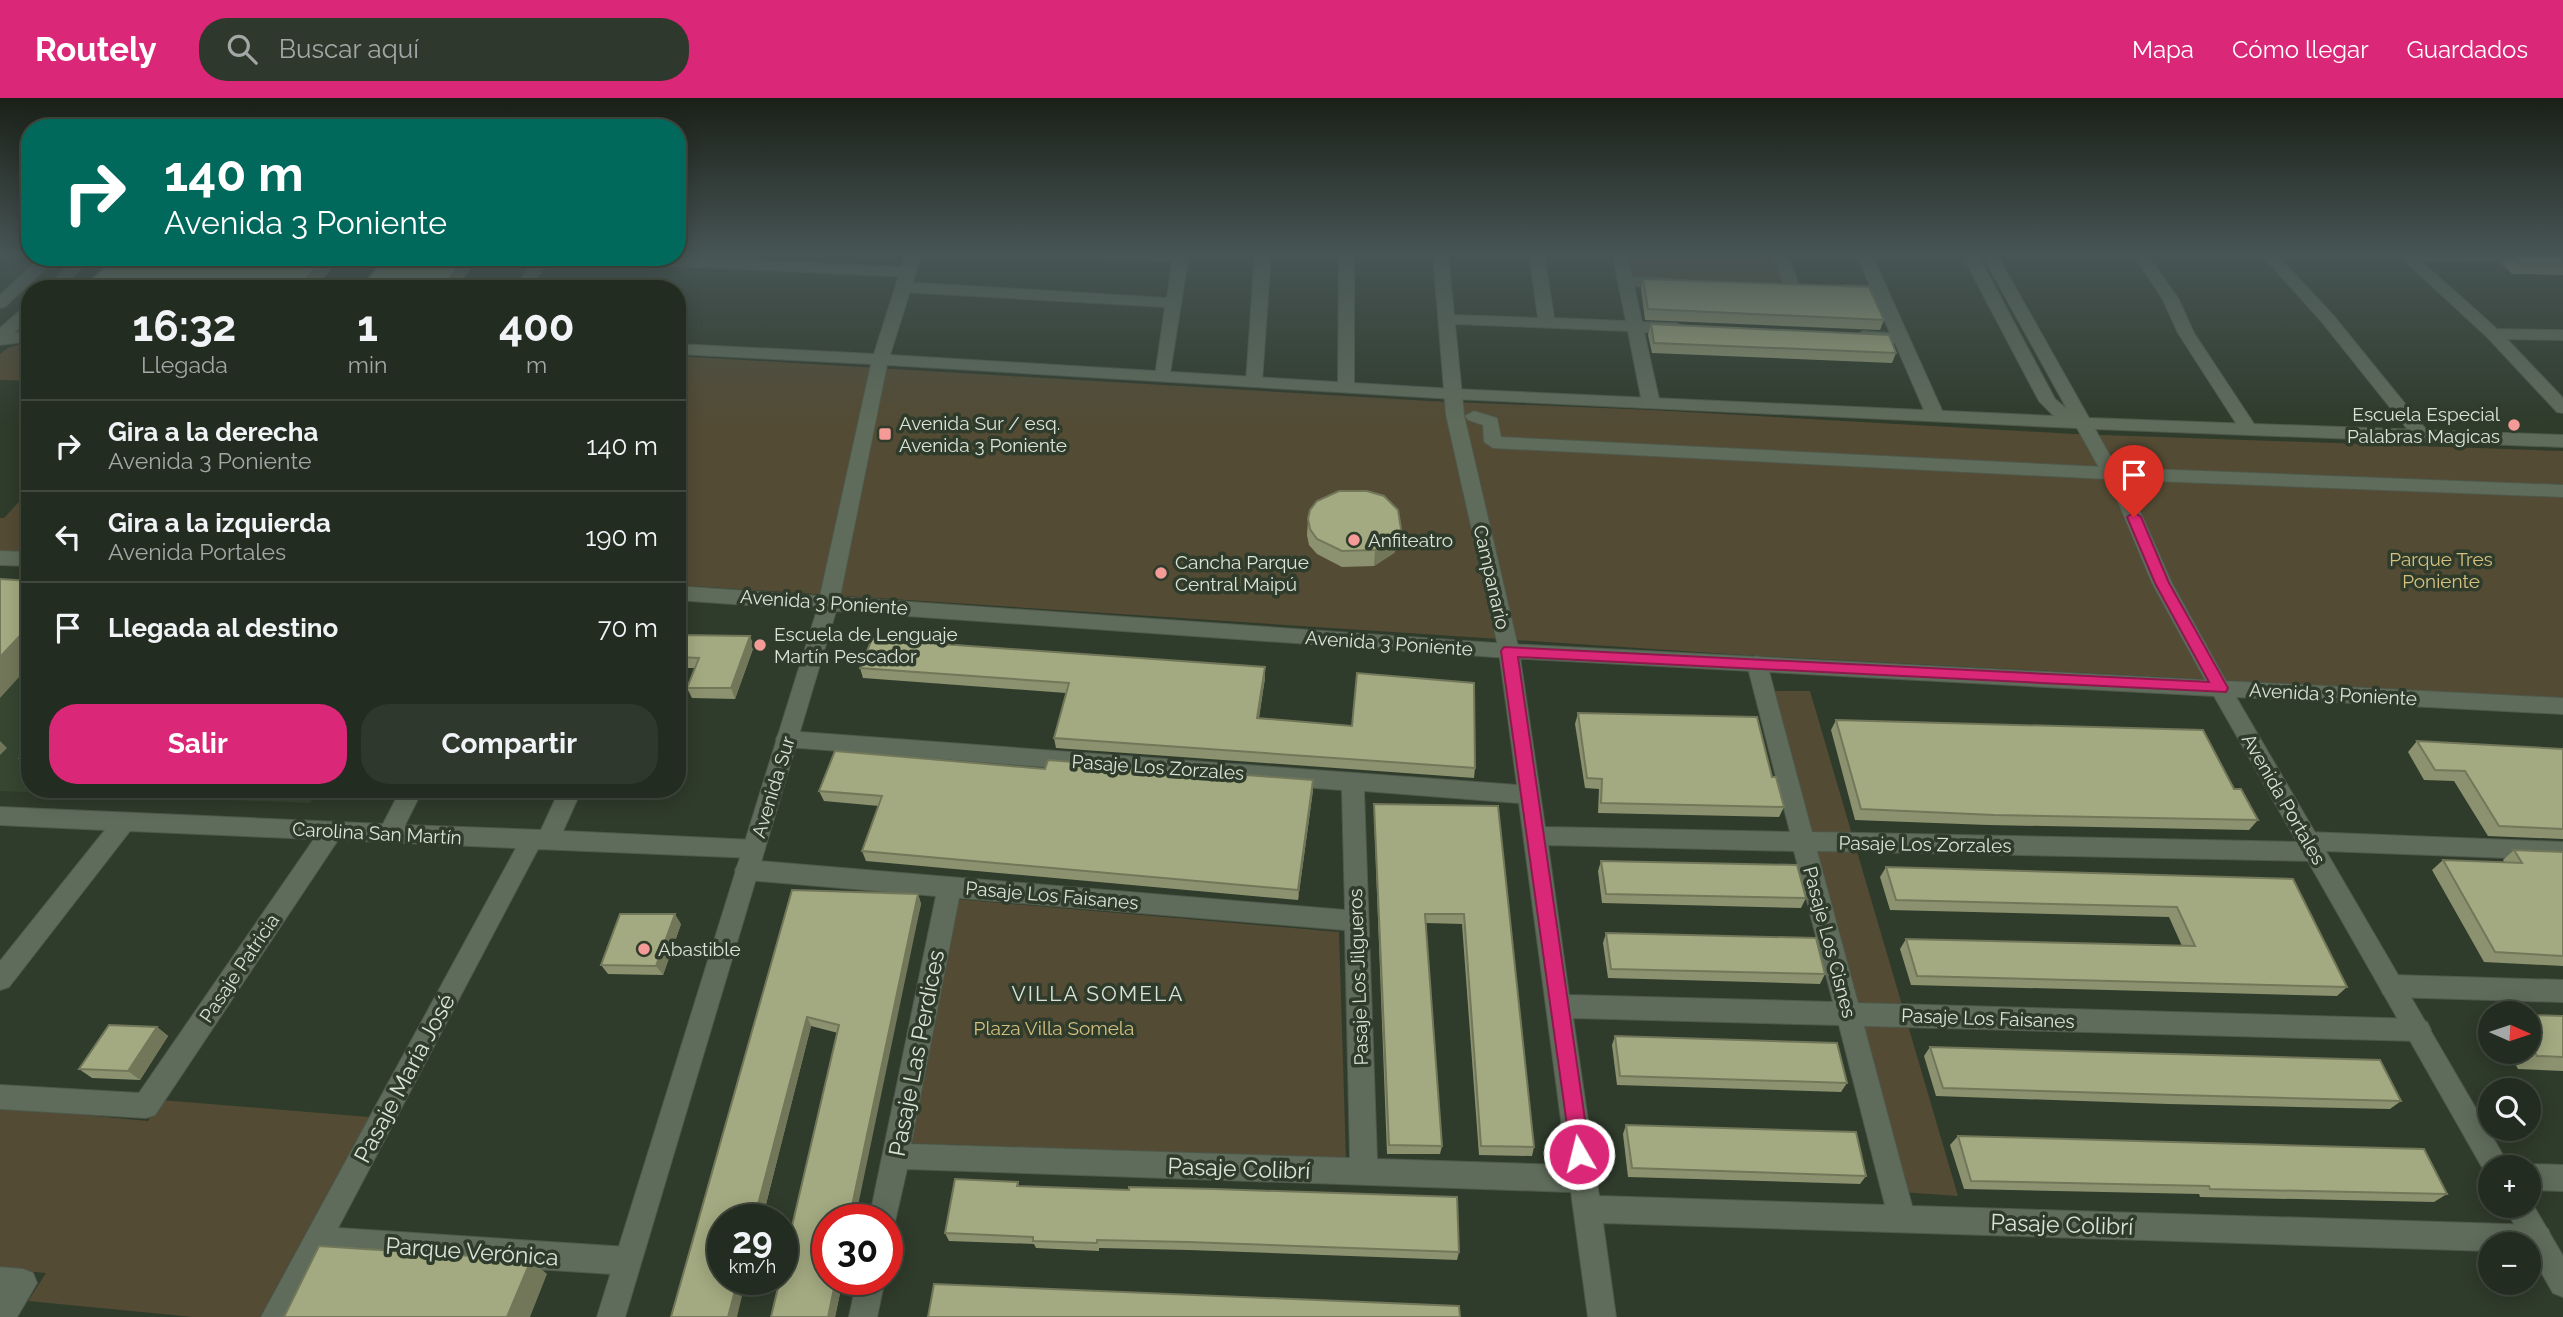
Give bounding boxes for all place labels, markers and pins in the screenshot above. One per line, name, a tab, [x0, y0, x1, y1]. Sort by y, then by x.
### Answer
place label: Escuela Especial Palabras Magicas	[2347, 403, 2501, 447]
place label: Avenida Sur / esq. Avenida 3 Poniente	[899, 412, 1067, 456]
marker: Escuela Especial Palabras Magicas	[2506, 417, 2522, 433]
marker: Avenida Sur / esq. Avenida 3 Poniente	[877, 426, 893, 442]
pin	[2104, 445, 2164, 517]
place label: Anfiteatro	[1368, 529, 1453, 551]
marker: Anfiteatro	[1346, 532, 1362, 548]
place label: Cancha Parque Central Maipú	[1175, 551, 1309, 595]
marker: Cancha Parque Central Maipú	[1153, 565, 1169, 581]
place label: Escuela de Lenguaje Martín Pescador	[774, 623, 958, 667]
marker: Escuela de Lenguaje Martín Pescador	[752, 637, 768, 653]
place label: Abastible	[658, 938, 741, 960]
marker: Abastible	[636, 941, 652, 957]

